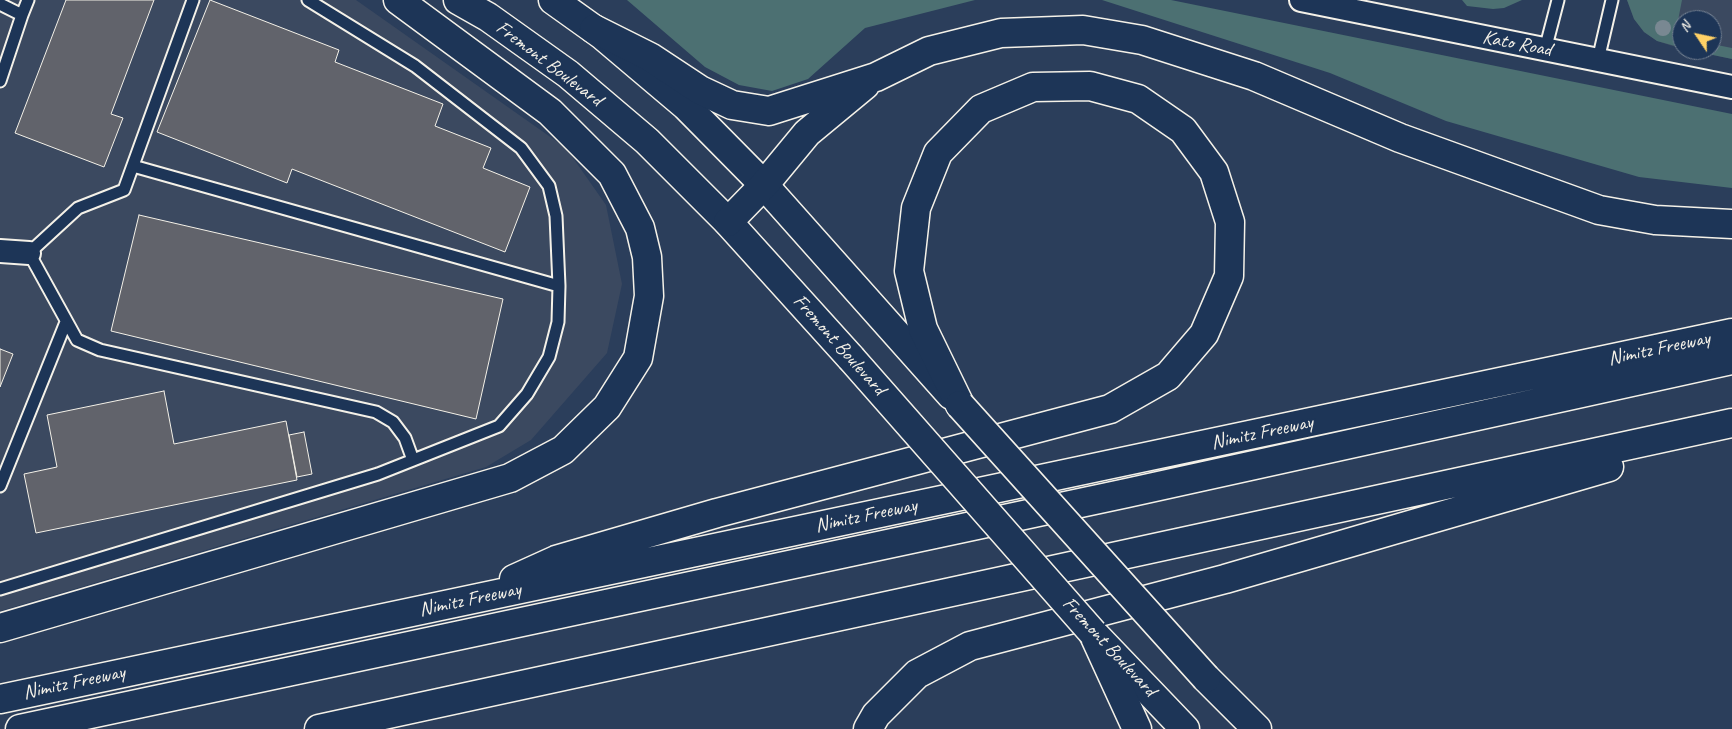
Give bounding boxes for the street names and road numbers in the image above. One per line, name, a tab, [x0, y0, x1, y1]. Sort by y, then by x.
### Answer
street label: Fremont Boulevard	[491, 16, 607, 112]
street label: Kato Road	[1480, 26, 1554, 62]
street label: Fremont Boulevard	[787, 290, 891, 400]
street label: Nimitz Freeway	[1606, 327, 1712, 371]
street label: Nimitz Freeway	[1209, 411, 1315, 455]
street label: Nimitz Freeway	[813, 494, 919, 538]
street label: Nimitz Freeway	[417, 578, 523, 622]
street label: Fremont Boulevard	[1057, 592, 1161, 702]
street label: Nimitz Freeway	[21, 661, 127, 705]

